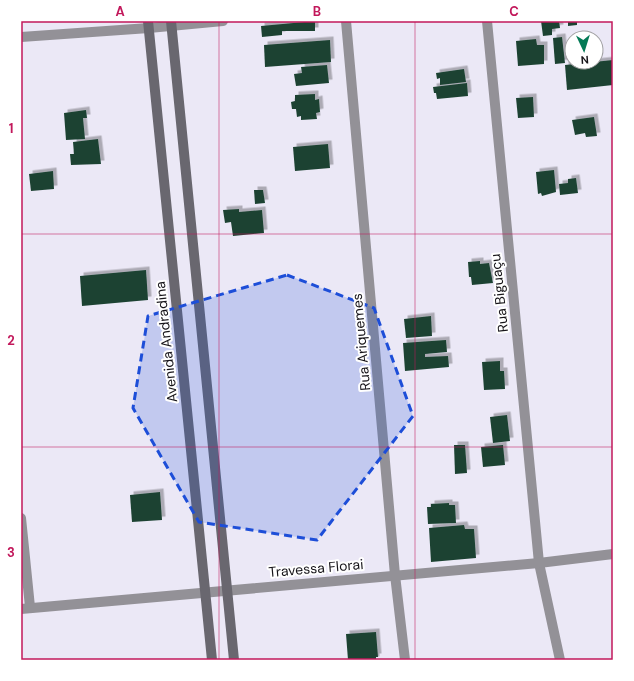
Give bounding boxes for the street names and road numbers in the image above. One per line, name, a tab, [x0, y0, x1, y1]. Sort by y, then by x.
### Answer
street label: Rua Biguaçu	[486, 253, 512, 333]
street label: Avenida Andradina	[151, 281, 181, 403]
street label: Rua Ariquemes	[348, 293, 374, 391]
street label: Travessa Florai	[268, 555, 364, 581]

